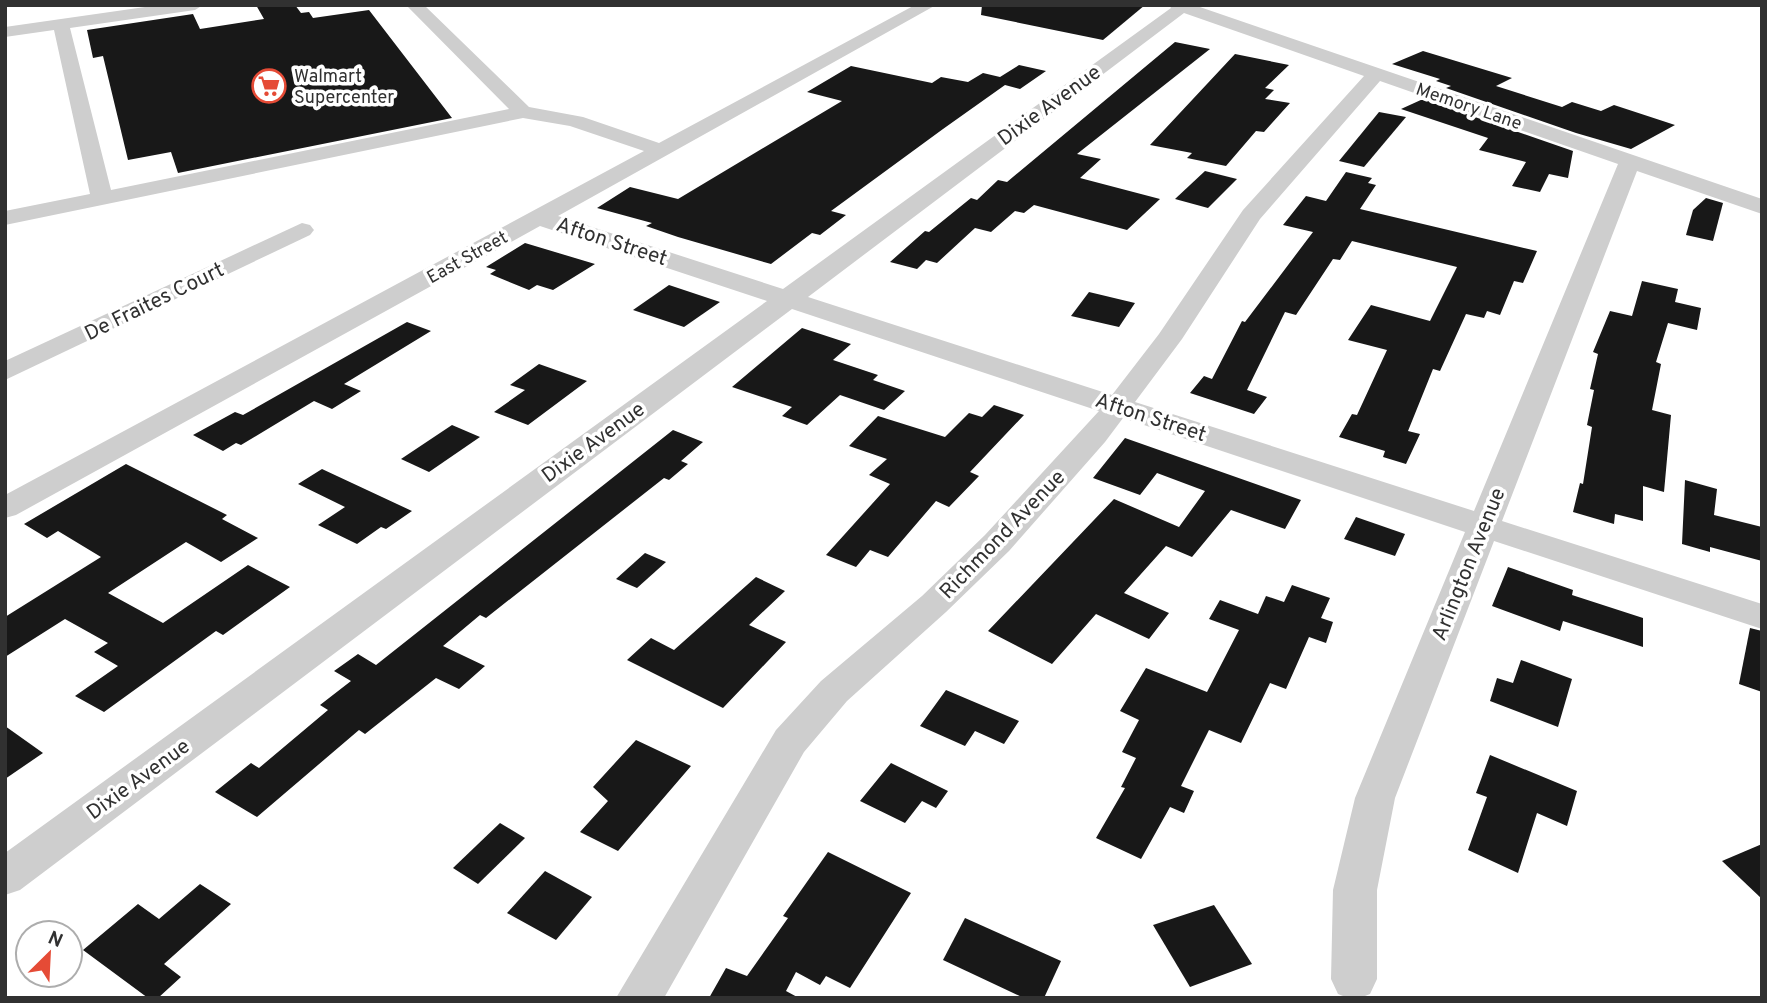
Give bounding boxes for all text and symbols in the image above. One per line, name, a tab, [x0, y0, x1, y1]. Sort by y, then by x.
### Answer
street label: Dixie Avenue	[993, 60, 1107, 153]
place label: Walmart Supercenter	[294, 66, 394, 110]
supermarket icon: Walmart Supercenter	[250, 67, 288, 105]
street label: Memory Lane	[1412, 79, 1525, 136]
street label: Afton Street	[553, 212, 670, 273]
street label: East Street	[423, 227, 512, 290]
street label: De Fraites Court	[80, 257, 229, 348]
street label: Afton Street	[1092, 388, 1209, 449]
street label: Dixie Avenue	[537, 397, 651, 490]
street label: Richmond Avenue	[934, 465, 1072, 606]
street label: Arlington Avenue	[1426, 484, 1512, 645]
street label: Dixie Avenue	[82, 734, 196, 827]
north arrow	[14, 919, 84, 989]
text: N	[44, 927, 66, 954]

